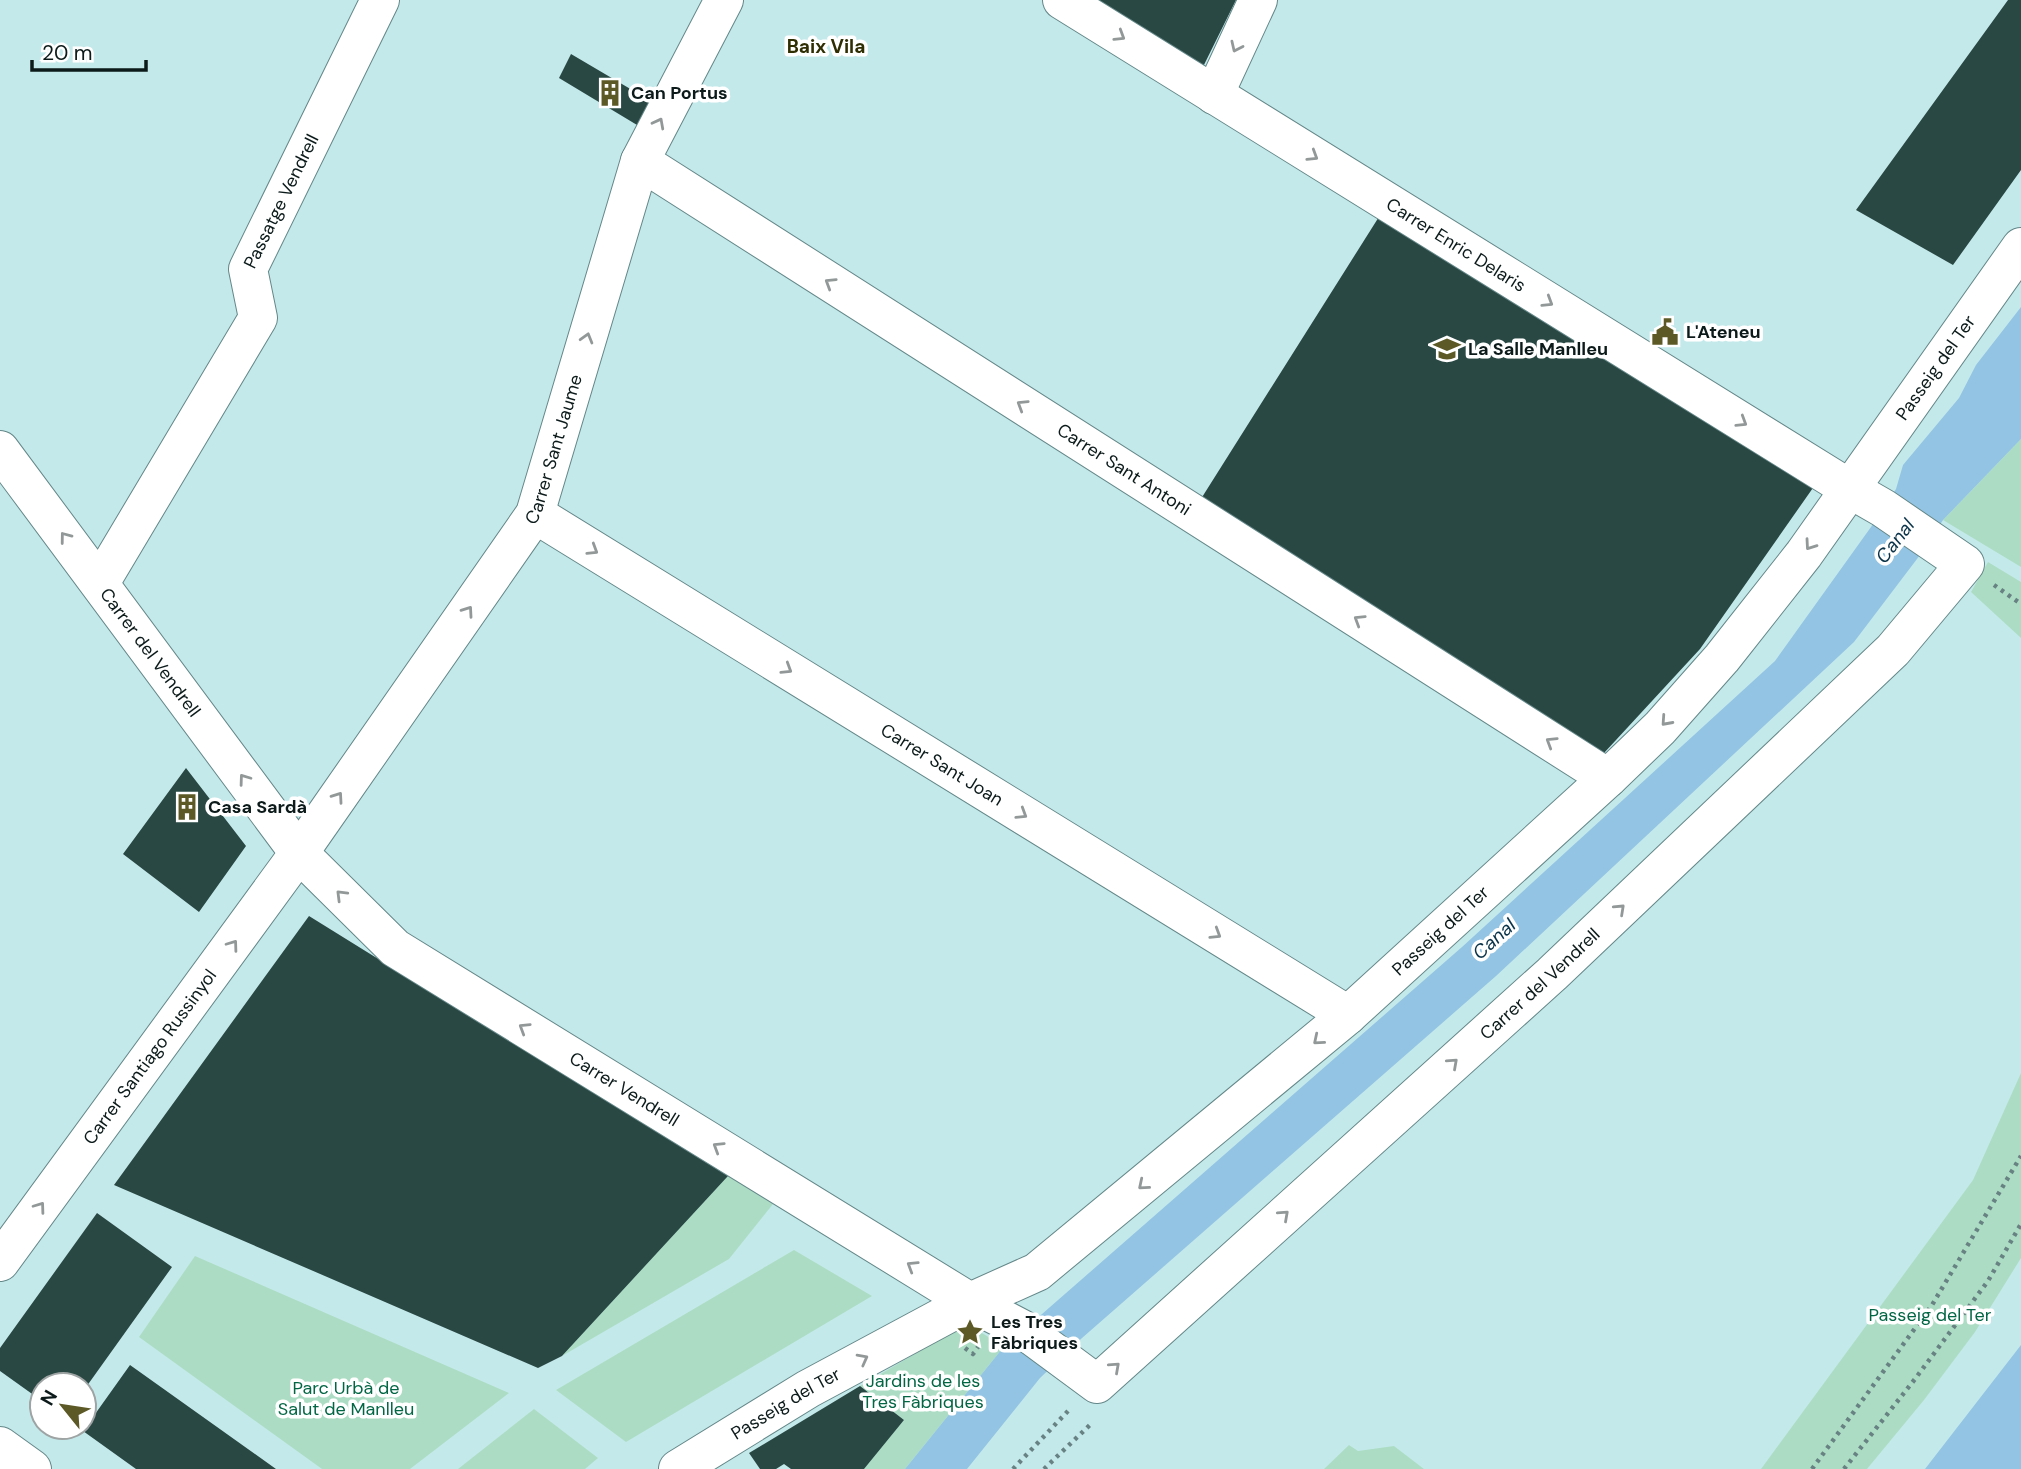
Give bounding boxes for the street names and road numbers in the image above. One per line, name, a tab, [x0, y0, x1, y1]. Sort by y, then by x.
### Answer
street label: Passatge Vendrell	[238, 130, 324, 272]
street label: Carrer Enric Delaris	[1382, 192, 1530, 298]
street label: Passeig del Ter	[1890, 310, 1981, 425]
street label: Carrer Sant Jaume	[519, 372, 588, 529]
street label: Carrer Sant Antoni	[1053, 418, 1196, 521]
street label: Carrer del Vendrell	[94, 583, 206, 722]
street label: Carrer Sant Joan	[876, 718, 1008, 812]
street label: Passeig del Ter	[1387, 880, 1494, 981]
street label: Carrer del Vendrell	[1475, 923, 1605, 1045]
street label: Carrer Santiago Russinyol	[78, 964, 222, 1150]
street label: Carrer Vendrell	[565, 1046, 684, 1132]
street label: Passeig del Ter	[727, 1362, 845, 1445]

